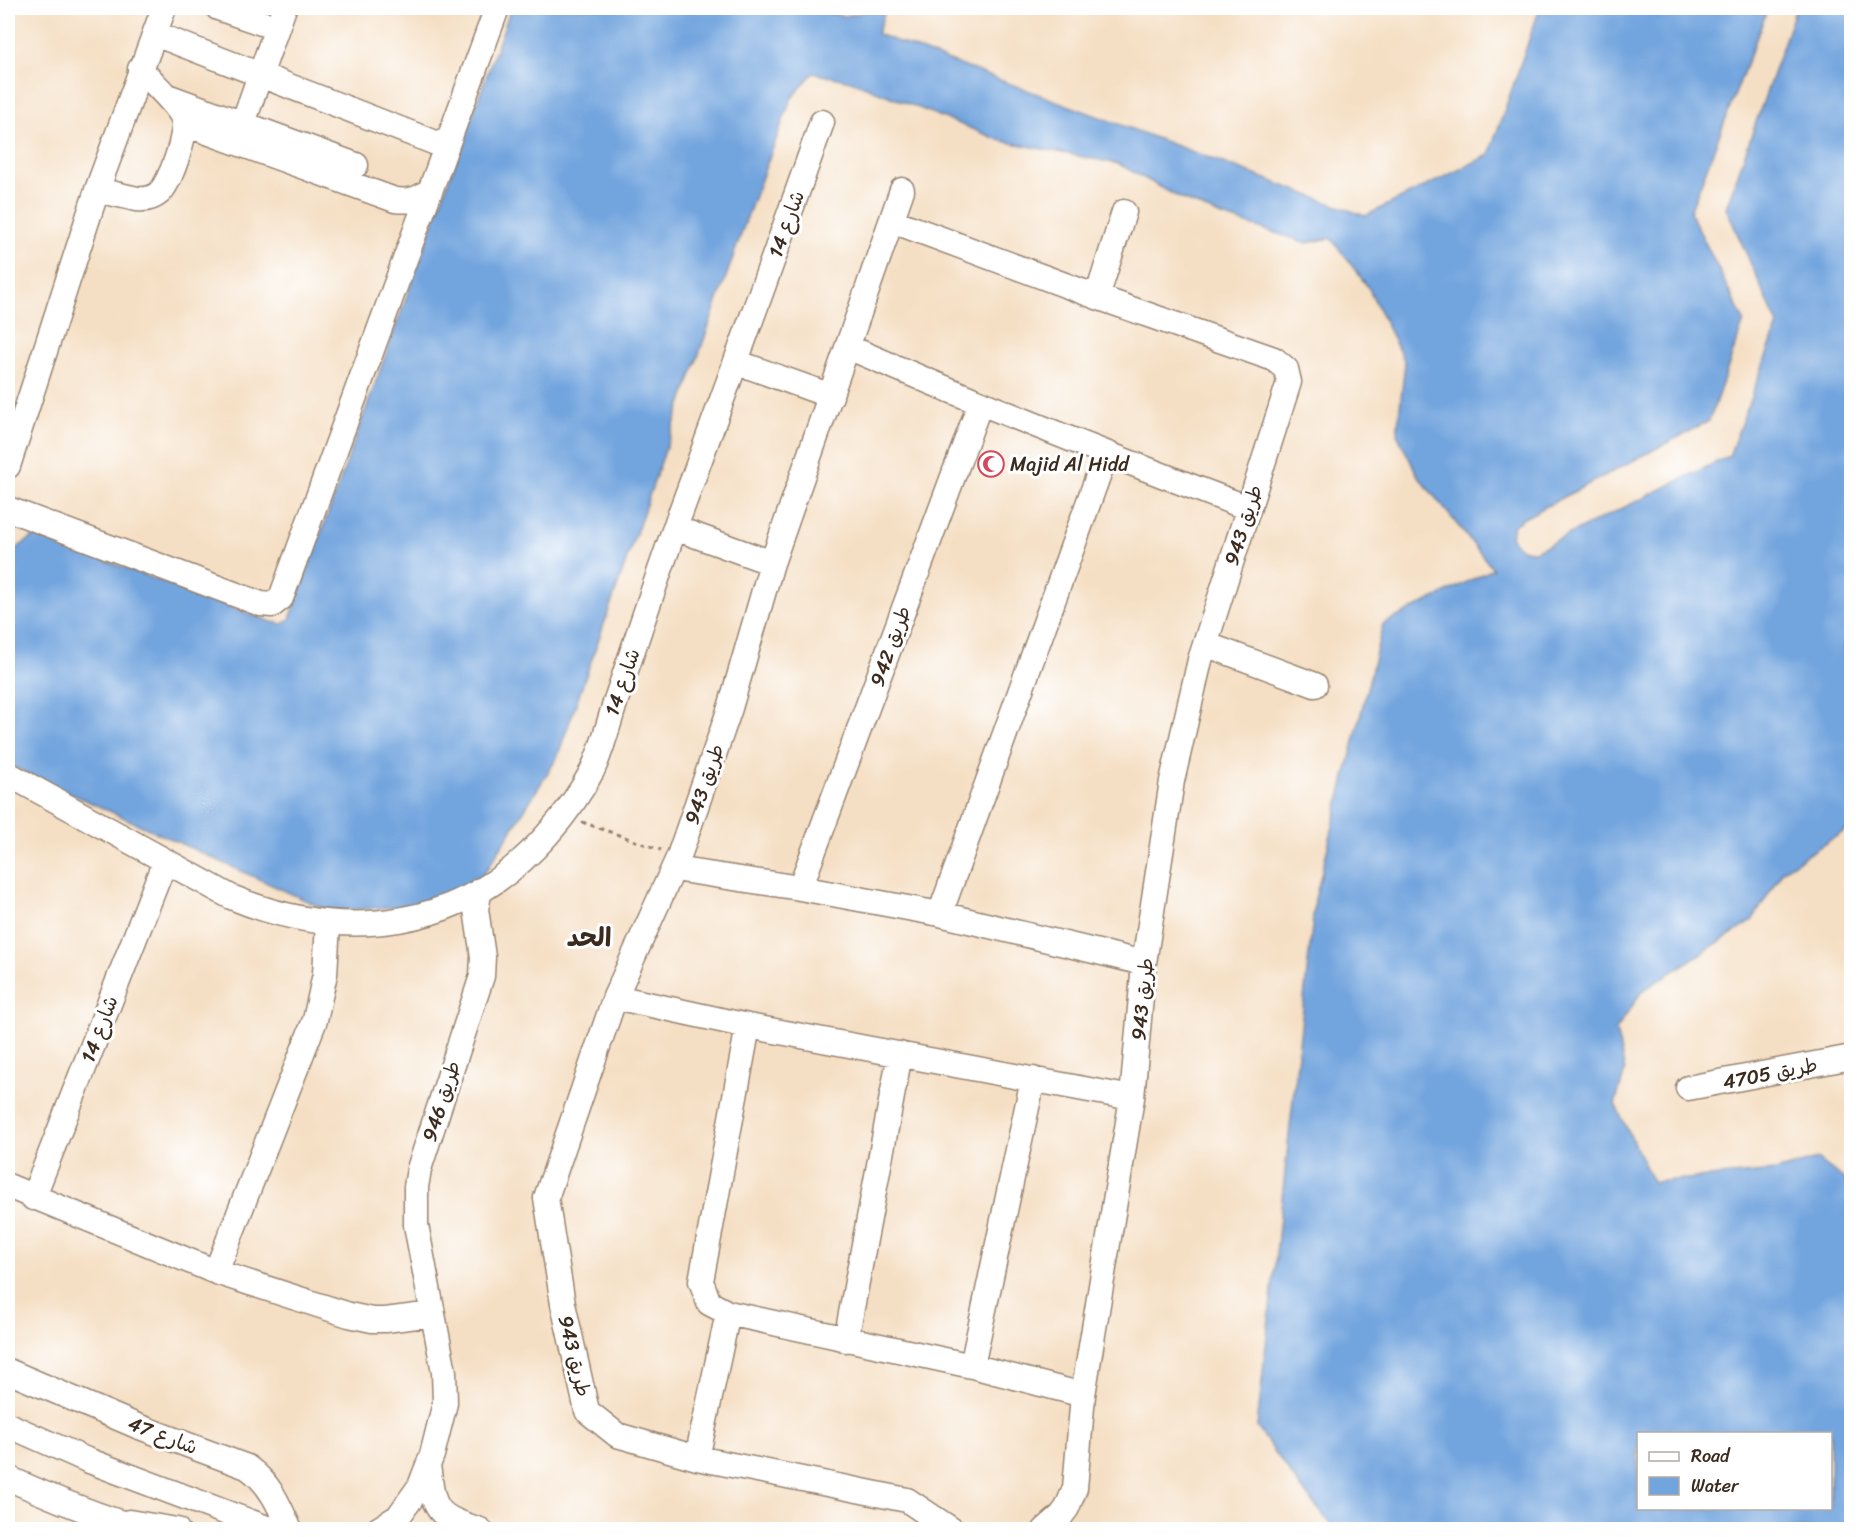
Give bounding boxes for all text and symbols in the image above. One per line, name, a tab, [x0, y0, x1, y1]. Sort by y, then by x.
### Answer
street label: شارع 14	[758, 185, 815, 263]
place label: Majid Al Hidd	[1010, 447, 1130, 482]
mosque icon: Majid Al Hidd	[976, 449, 1006, 479]
street label: طريق 943	[1214, 480, 1273, 570]
street label: طريق 942	[860, 601, 921, 691]
street label: شارع 14	[595, 644, 650, 721]
street label: طريق 943	[674, 739, 735, 829]
district label: الحد	[567, 914, 611, 960]
street label: طريق 943	[1121, 956, 1164, 1042]
street label: شارع 14	[71, 990, 128, 1068]
street label: طريق 4705	[1720, 1047, 1821, 1100]
street label: طريق 946	[412, 1056, 471, 1146]
street label: طريق 943	[548, 1312, 601, 1400]
street label: شارع 47	[123, 1406, 203, 1465]
legend	[1637, 1432, 1832, 1510]
text: Road	[1691, 1440, 1731, 1472]
text: Water	[1691, 1470, 1740, 1502]

